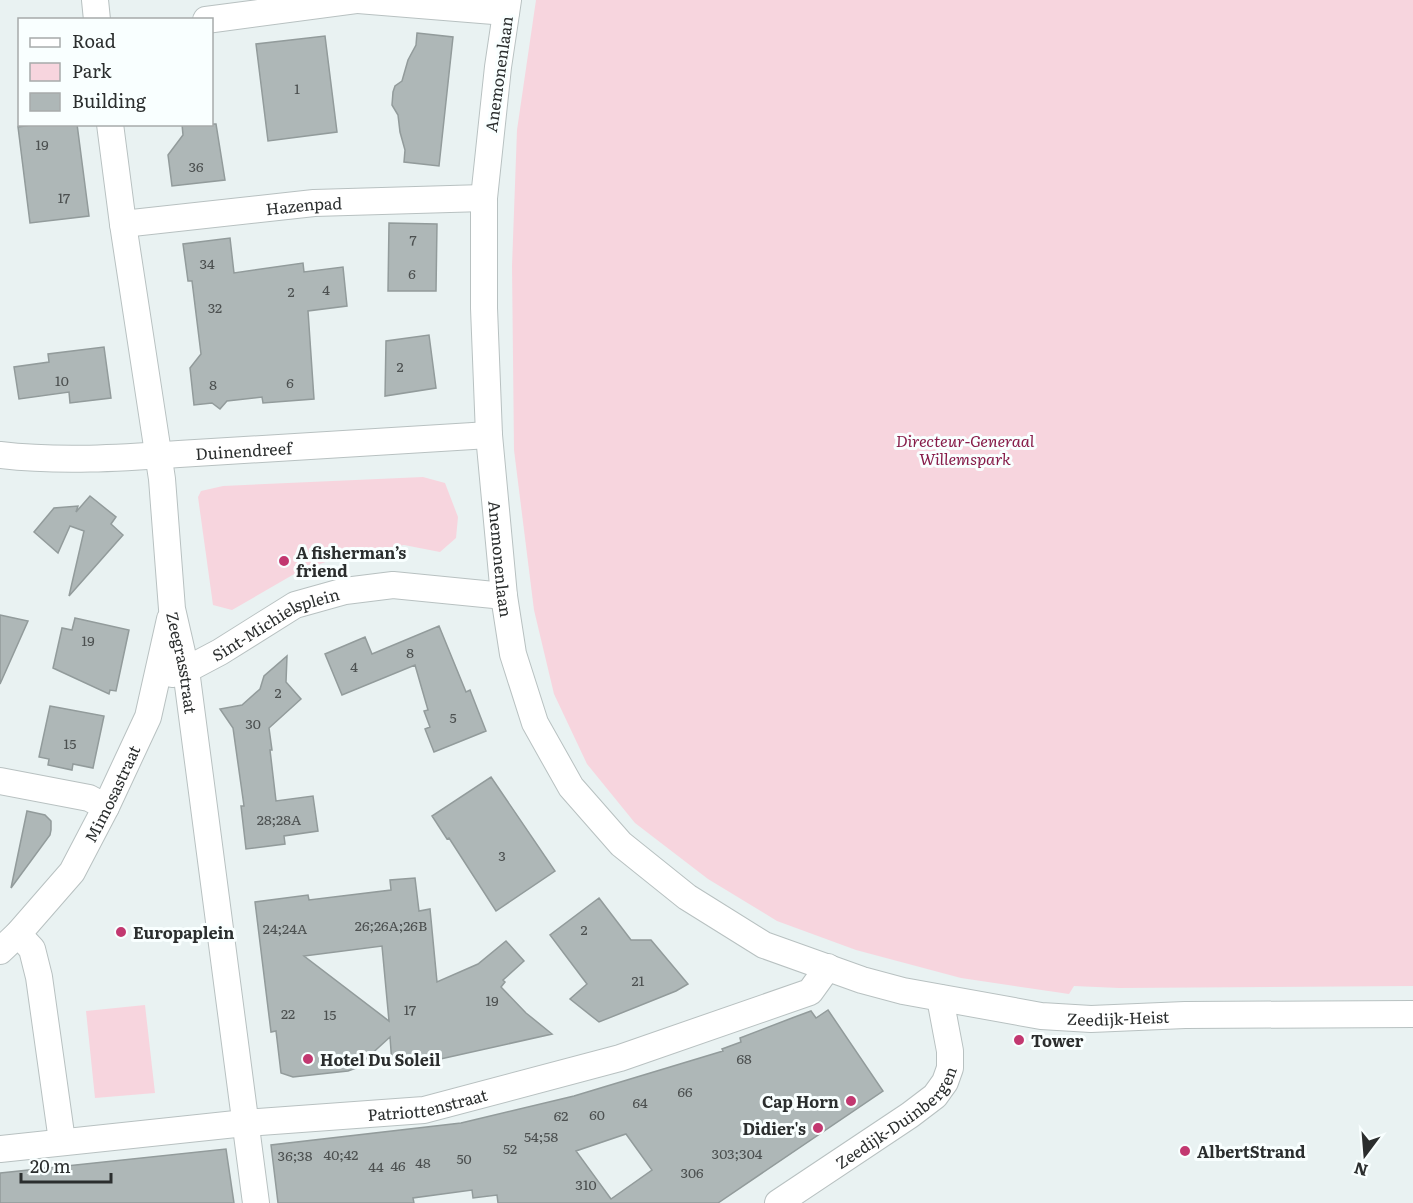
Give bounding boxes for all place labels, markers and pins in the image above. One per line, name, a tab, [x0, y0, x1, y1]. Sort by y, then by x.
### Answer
place label: A fisherman’s friend	[296, 540, 406, 582]
marker: A fisherman’s friend	[277, 554, 291, 568]
place label: Europaplein	[133, 920, 234, 944]
marker: Europaplein	[114, 925, 128, 939]
place label: Tower	[1031, 1028, 1084, 1052]
marker: Tower	[1012, 1033, 1026, 1047]
place label: Hotel Du Soleil	[320, 1047, 441, 1071]
marker: Hotel Du Soleil	[301, 1052, 315, 1066]
place label: Cap Horn	[762, 1089, 839, 1113]
marker: Cap Horn	[844, 1094, 858, 1108]
place label: Didier's	[742, 1116, 806, 1140]
marker: Didier's	[811, 1121, 825, 1135]
place label: AlbertStrand	[1197, 1139, 1306, 1163]
marker: AlbertStrand	[1178, 1144, 1192, 1158]

